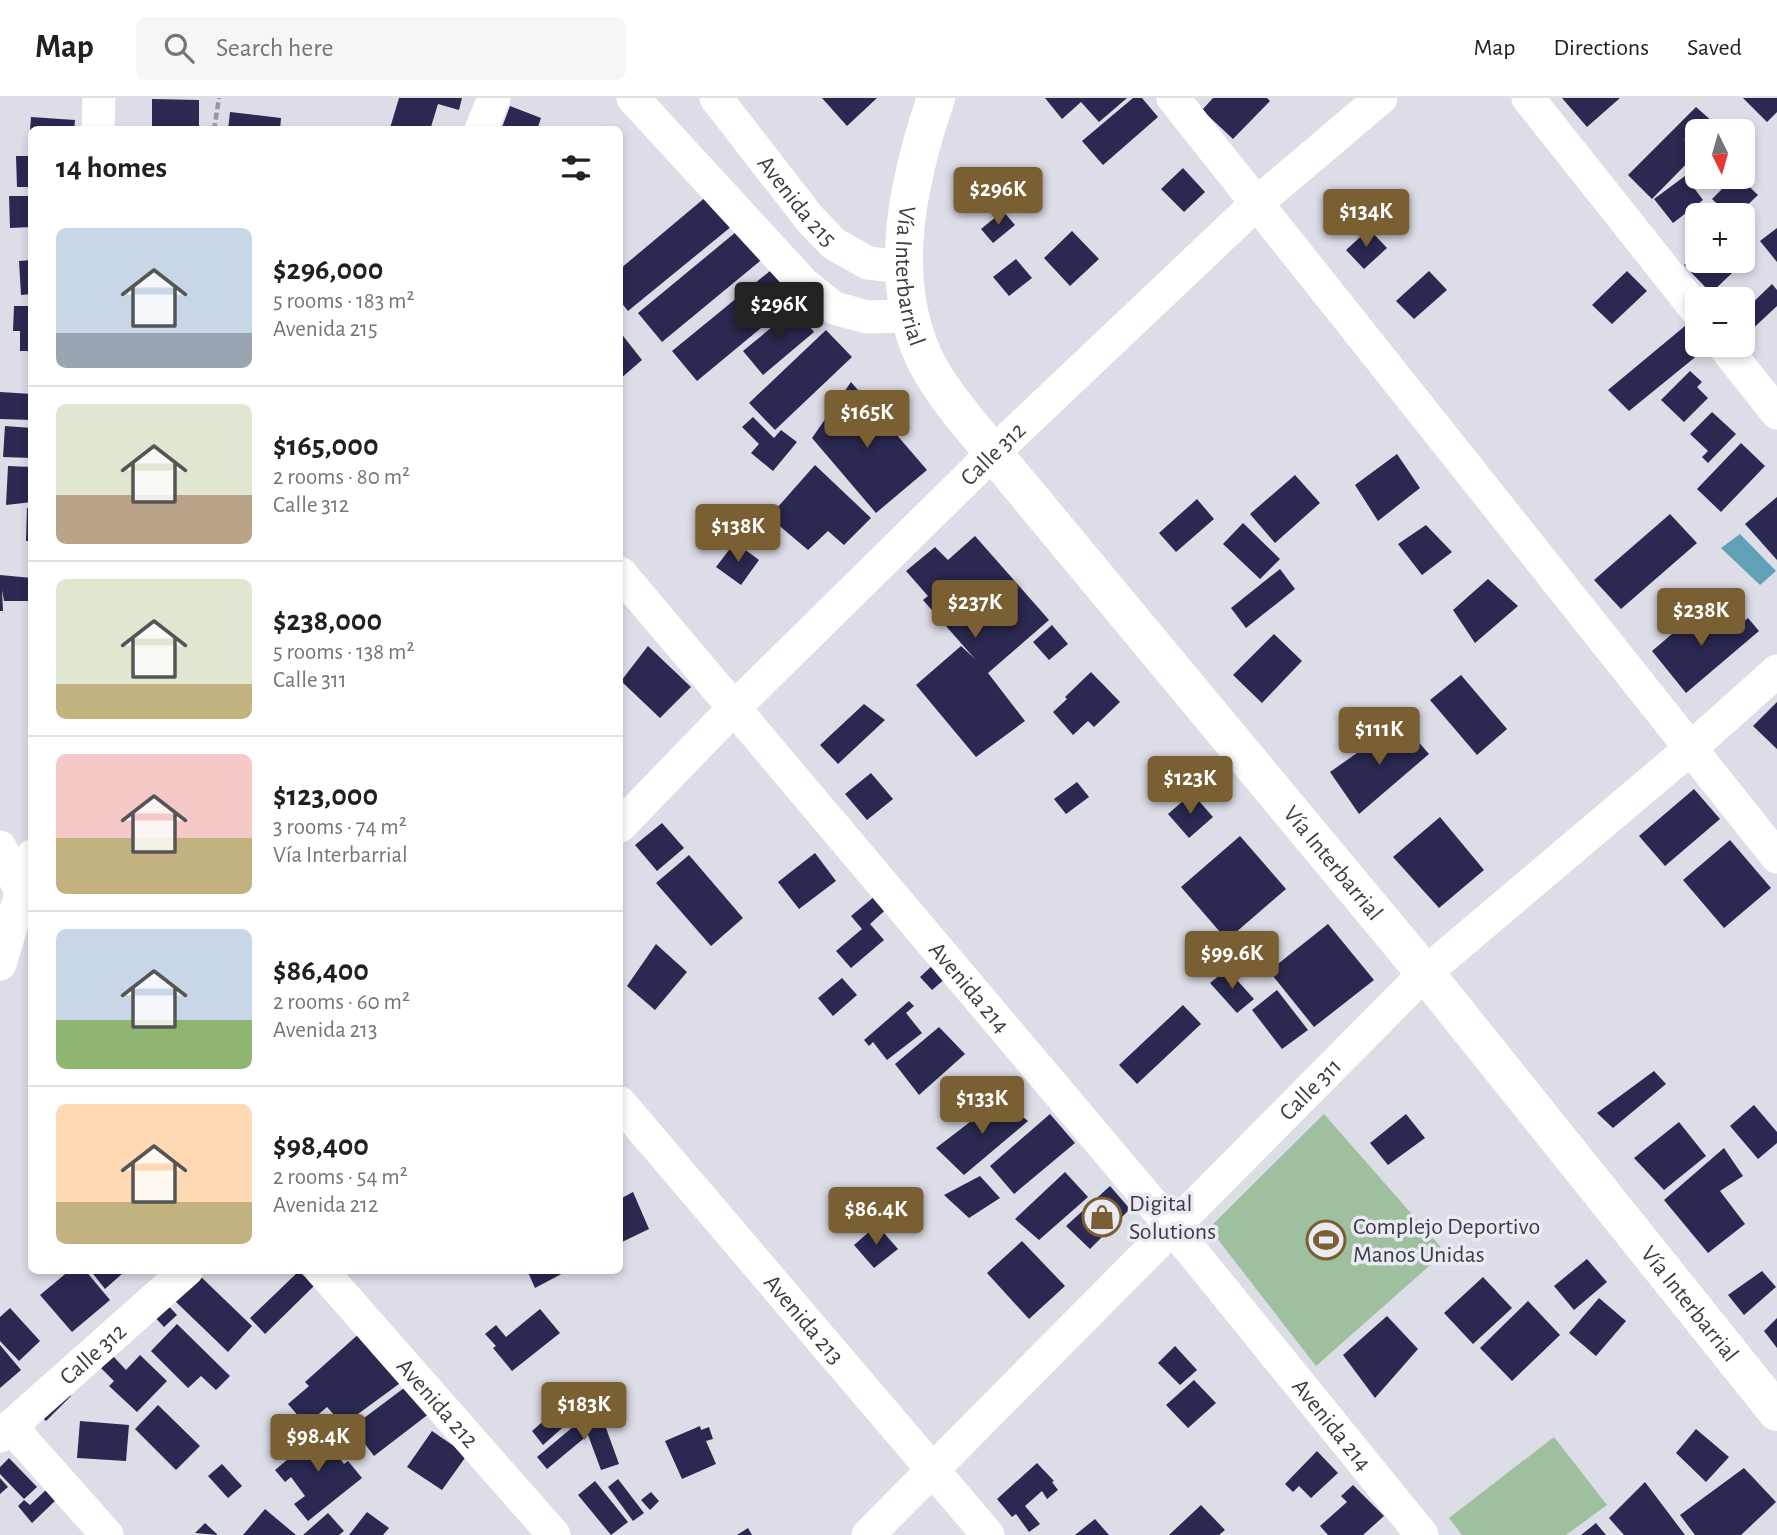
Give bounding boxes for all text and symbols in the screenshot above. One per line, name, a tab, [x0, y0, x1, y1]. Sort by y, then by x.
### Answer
search box	[136, 17, 626, 80]
icon: search	[160, 29, 198, 67]
text: Map	[35, 31, 94, 64]
text: Search here	[216, 35, 334, 61]
text: Map	[1473, 36, 1515, 60]
text: Directions	[1553, 36, 1649, 60]
text: Saved	[1687, 36, 1742, 60]
north arrow	[1685, 119, 1755, 189]
map controls	[1685, 119, 1755, 357]
icon: filters	[557, 149, 595, 187]
street label: Avenida 215	[753, 152, 840, 251]
text: 14 homes	[56, 153, 167, 183]
pin: $296K	[949, 167, 1047, 227]
text: $296K	[970, 178, 1026, 201]
pin: $134K	[1317, 190, 1415, 249]
text: $134K	[1339, 200, 1393, 223]
button: +	[1685, 203, 1755, 273]
street label: Vía Interbarrial	[891, 204, 929, 349]
text: $296,000	[273, 255, 383, 285]
icon: home	[112, 256, 196, 340]
pin: $296K	[730, 282, 828, 342]
button: −	[1685, 287, 1755, 357]
text: 5 rooms · 183 m²	[273, 290, 414, 313]
text: $296K	[751, 293, 807, 316]
text: Avenida 215	[273, 318, 378, 341]
pin: $165K	[818, 390, 916, 450]
text: $165K	[840, 401, 894, 424]
street label: Calle 312	[957, 418, 1030, 491]
text: $165,000	[273, 431, 379, 461]
icon: home	[112, 432, 196, 516]
text: 2 rooms · 80 m²	[273, 466, 410, 489]
text: Calle 312	[273, 494, 349, 517]
pin: $138K	[689, 504, 787, 564]
text: $138K	[711, 515, 765, 538]
pin: $237K	[926, 580, 1024, 640]
pin: $238K	[1652, 588, 1750, 648]
text: $237K	[948, 591, 1002, 614]
text: $238K	[1673, 599, 1729, 622]
text: $238,000	[273, 606, 382, 636]
icon: home	[112, 607, 196, 691]
text: 5 rooms · 138 m²	[273, 641, 414, 664]
text: Calle 311	[273, 669, 347, 692]
pin: $111K	[1330, 708, 1428, 767]
text: $111K	[1355, 718, 1403, 741]
pin: $123K	[1141, 756, 1239, 816]
text: $123K	[1164, 767, 1216, 790]
text: $123,000	[273, 781, 378, 811]
icon: home	[112, 782, 196, 866]
street label: Vía Interbarrial	[1278, 802, 1387, 925]
text: 3 rooms · 74 m²	[273, 816, 407, 839]
text: Vía Interbarrial	[273, 844, 408, 867]
pin: $99.6K	[1175, 932, 1289, 991]
street label: Avenida 214	[924, 938, 1014, 1038]
text: $99.6K	[1201, 942, 1263, 965]
text: $86,400	[273, 956, 369, 986]
icon: home	[112, 957, 196, 1041]
text: 2 rooms · 60 m²	[273, 991, 410, 1014]
text: Avenida 213	[273, 1019, 378, 1042]
street label: Calle 311	[1275, 1054, 1346, 1125]
pin: $133K	[933, 1076, 1031, 1136]
text: $133K	[956, 1087, 1008, 1110]
text: $98,400	[273, 1131, 369, 1161]
icon: home	[112, 1132, 196, 1216]
text: 2 rooms · 54 m²	[273, 1166, 408, 1189]
pin: $86.4K	[819, 1188, 933, 1247]
place label: Digital Solutions	[1129, 1192, 1216, 1244]
text: Avenida 212	[273, 1194, 378, 1217]
shop icon: Digital Solutions	[1081, 1196, 1123, 1238]
text: $86.4K	[844, 1198, 908, 1221]
place label: Complejo Deportivo Manos Unidas	[1353, 1215, 1540, 1267]
sports icon: Complejo Deportivo Manos Unidas	[1305, 1219, 1347, 1261]
street label: Vía Interbarrial	[1636, 1242, 1743, 1367]
street label: Avenida 213	[759, 1271, 848, 1369]
street label: Calle 312	[56, 1319, 131, 1390]
street label: Avenida 212	[392, 1354, 483, 1453]
street label: Avenida 214	[1287, 1374, 1376, 1476]
pin: $183K	[535, 1382, 633, 1442]
text: $183K	[557, 1393, 611, 1416]
pin: $98.4K	[261, 1414, 375, 1474]
text: $98.4K	[286, 1425, 350, 1448]

